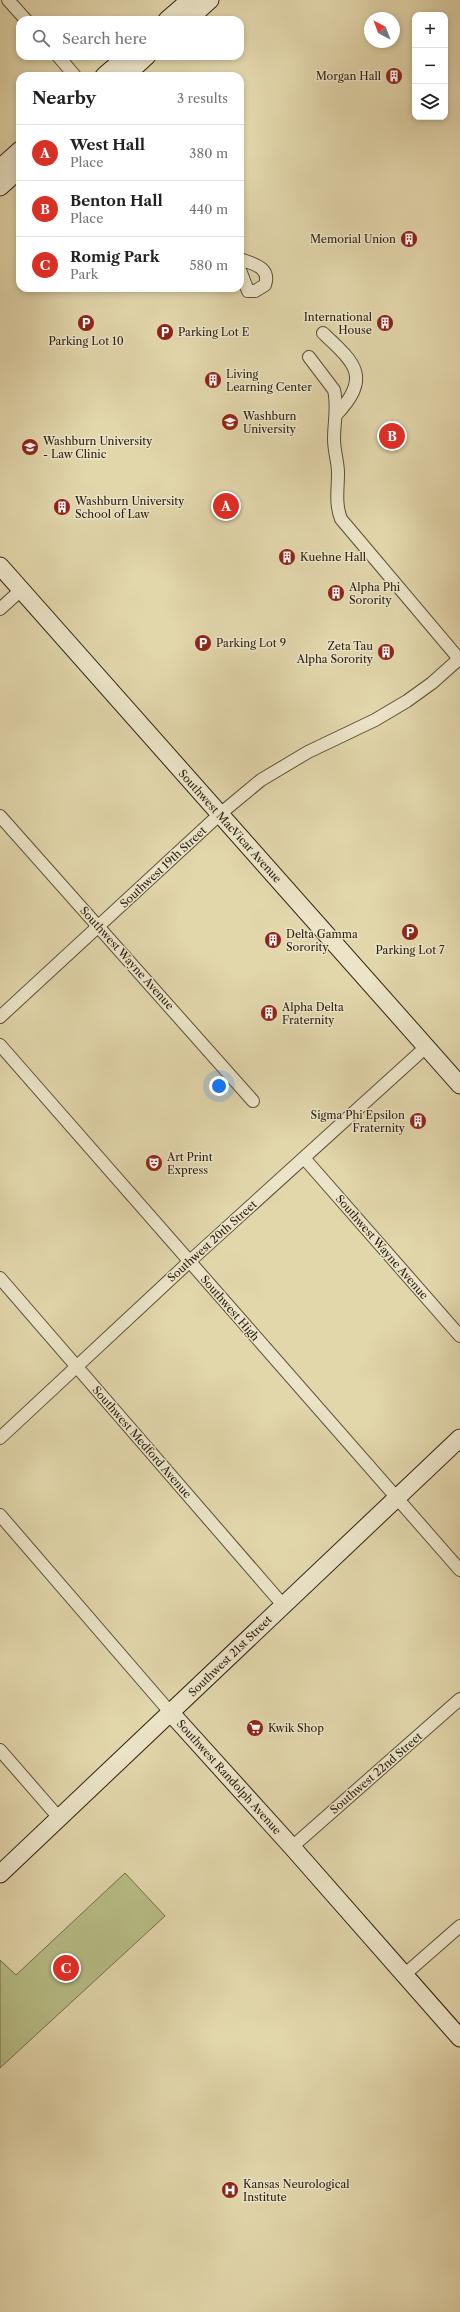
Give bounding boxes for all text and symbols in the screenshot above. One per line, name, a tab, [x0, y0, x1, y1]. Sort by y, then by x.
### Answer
north arrow	[364, 12, 400, 48]
map controls	[412, 12, 448, 120]
button: +	[412, 12, 448, 48]
search box	[16, 16, 244, 60]
icon: search	[30, 27, 52, 49]
text: Search here	[62, 29, 147, 48]
button: −	[412, 48, 448, 84]
building icon: Morgan Hall	[384, 66, 404, 86]
place label: Morgan Hall	[316, 69, 382, 83]
button: layers	[412, 84, 448, 120]
text: Nearby	[32, 88, 96, 108]
text: 3 results	[177, 90, 228, 106]
text: West Hall	[70, 135, 145, 154]
text: A	[40, 145, 50, 161]
text: 380 m	[189, 145, 228, 161]
text: Place	[70, 154, 103, 170]
text: Benton Hall	[70, 191, 163, 210]
text: B	[40, 201, 50, 217]
text: 440 m	[189, 201, 228, 217]
text: Place	[70, 210, 103, 226]
building icon: Memorial Union	[399, 229, 419, 249]
place label: Memorial Union	[310, 232, 396, 246]
text: Romig Park	[70, 247, 160, 266]
text: C	[40, 257, 50, 273]
text: 580 m	[189, 257, 228, 273]
text: Park	[70, 266, 98, 282]
place label: International House	[304, 310, 373, 337]
parking icon: Parking Lot 10	[76, 313, 96, 333]
building icon: International House	[375, 313, 395, 333]
parking icon: Parking Lot E	[155, 322, 175, 342]
place label: Parking Lot E	[178, 325, 250, 339]
place label: Parking Lot 10	[48, 334, 124, 348]
place label: Living Learning Center	[226, 367, 312, 394]
building icon: Living Learning Center	[203, 370, 223, 390]
place label: Washburn University	[242, 409, 297, 436]
school or university icon: Washburn University	[220, 412, 240, 432]
pin: B	[379, 421, 405, 451]
place label: Washburn University - Law Clinic	[42, 434, 153, 461]
school or university icon: Washburn University - Law Clinic	[20, 437, 40, 457]
pin: A	[213, 491, 239, 521]
place label: Washburn University School of Law	[74, 494, 185, 521]
building icon: Washburn University School of Law	[52, 497, 72, 517]
building icon: Kuehne Hall	[277, 547, 297, 567]
place label: Kuehne Hall	[300, 550, 367, 564]
place label: Alpha Phi Sorority	[348, 580, 401, 607]
building icon: Alpha Phi Sorority	[326, 583, 346, 603]
parking icon: Parking Lot 9	[193, 633, 213, 653]
place label: Parking Lot 9	[216, 636, 286, 650]
place label: Zeta Tau Alpha Sorority	[296, 639, 374, 666]
building icon: Zeta Tau Alpha Sorority	[376, 642, 396, 662]
street label: Southwest MacVicar Avenue	[175, 766, 285, 886]
street label: Southwest 19th Street	[117, 823, 209, 911]
street label: Southwest Wayne Avenue	[77, 904, 177, 1012]
parking icon: Parking Lot 7	[400, 922, 420, 942]
place label: Delta Gamma Sorority	[286, 927, 358, 954]
building icon: Delta Gamma Sorority	[263, 930, 283, 950]
place label: Parking Lot 7	[375, 943, 445, 957]
place label: Alpha Delta Fraternity	[281, 1000, 344, 1027]
building icon: Alpha Delta Fraternity	[259, 1003, 279, 1023]
your location	[209, 1076, 229, 1096]
place label: Sigma Phi Epsilon Fraternity	[311, 1108, 406, 1135]
building icon: Sigma Phi Epsilon Fraternity	[408, 1111, 428, 1131]
place label: Art Print Express	[166, 1150, 213, 1177]
theatre icon: Art Print Express	[144, 1153, 164, 1173]
street label: Southwest Wayne Avenue	[333, 1192, 431, 1302]
street label: Southwest 20th Street	[164, 1197, 260, 1285]
street label: Southwest High	[198, 1272, 262, 1344]
street label: Southwest Medford Avenue	[89, 1383, 195, 1501]
street label: Southwest 21st Street	[185, 1612, 275, 1700]
street label: Southwest Randolph Avenue	[174, 1717, 284, 1837]
supermarket icon: Kwik Shop	[245, 1718, 265, 1738]
place label: Kwik Shop	[268, 1721, 324, 1735]
street label: Southwest 22nd Street	[327, 1729, 425, 1817]
pin: C	[53, 1953, 79, 1983]
place label: Kansas Neurological Institute	[243, 2177, 350, 2204]
hospital icon: Kansas Neurological Institute	[220, 2180, 240, 2200]

